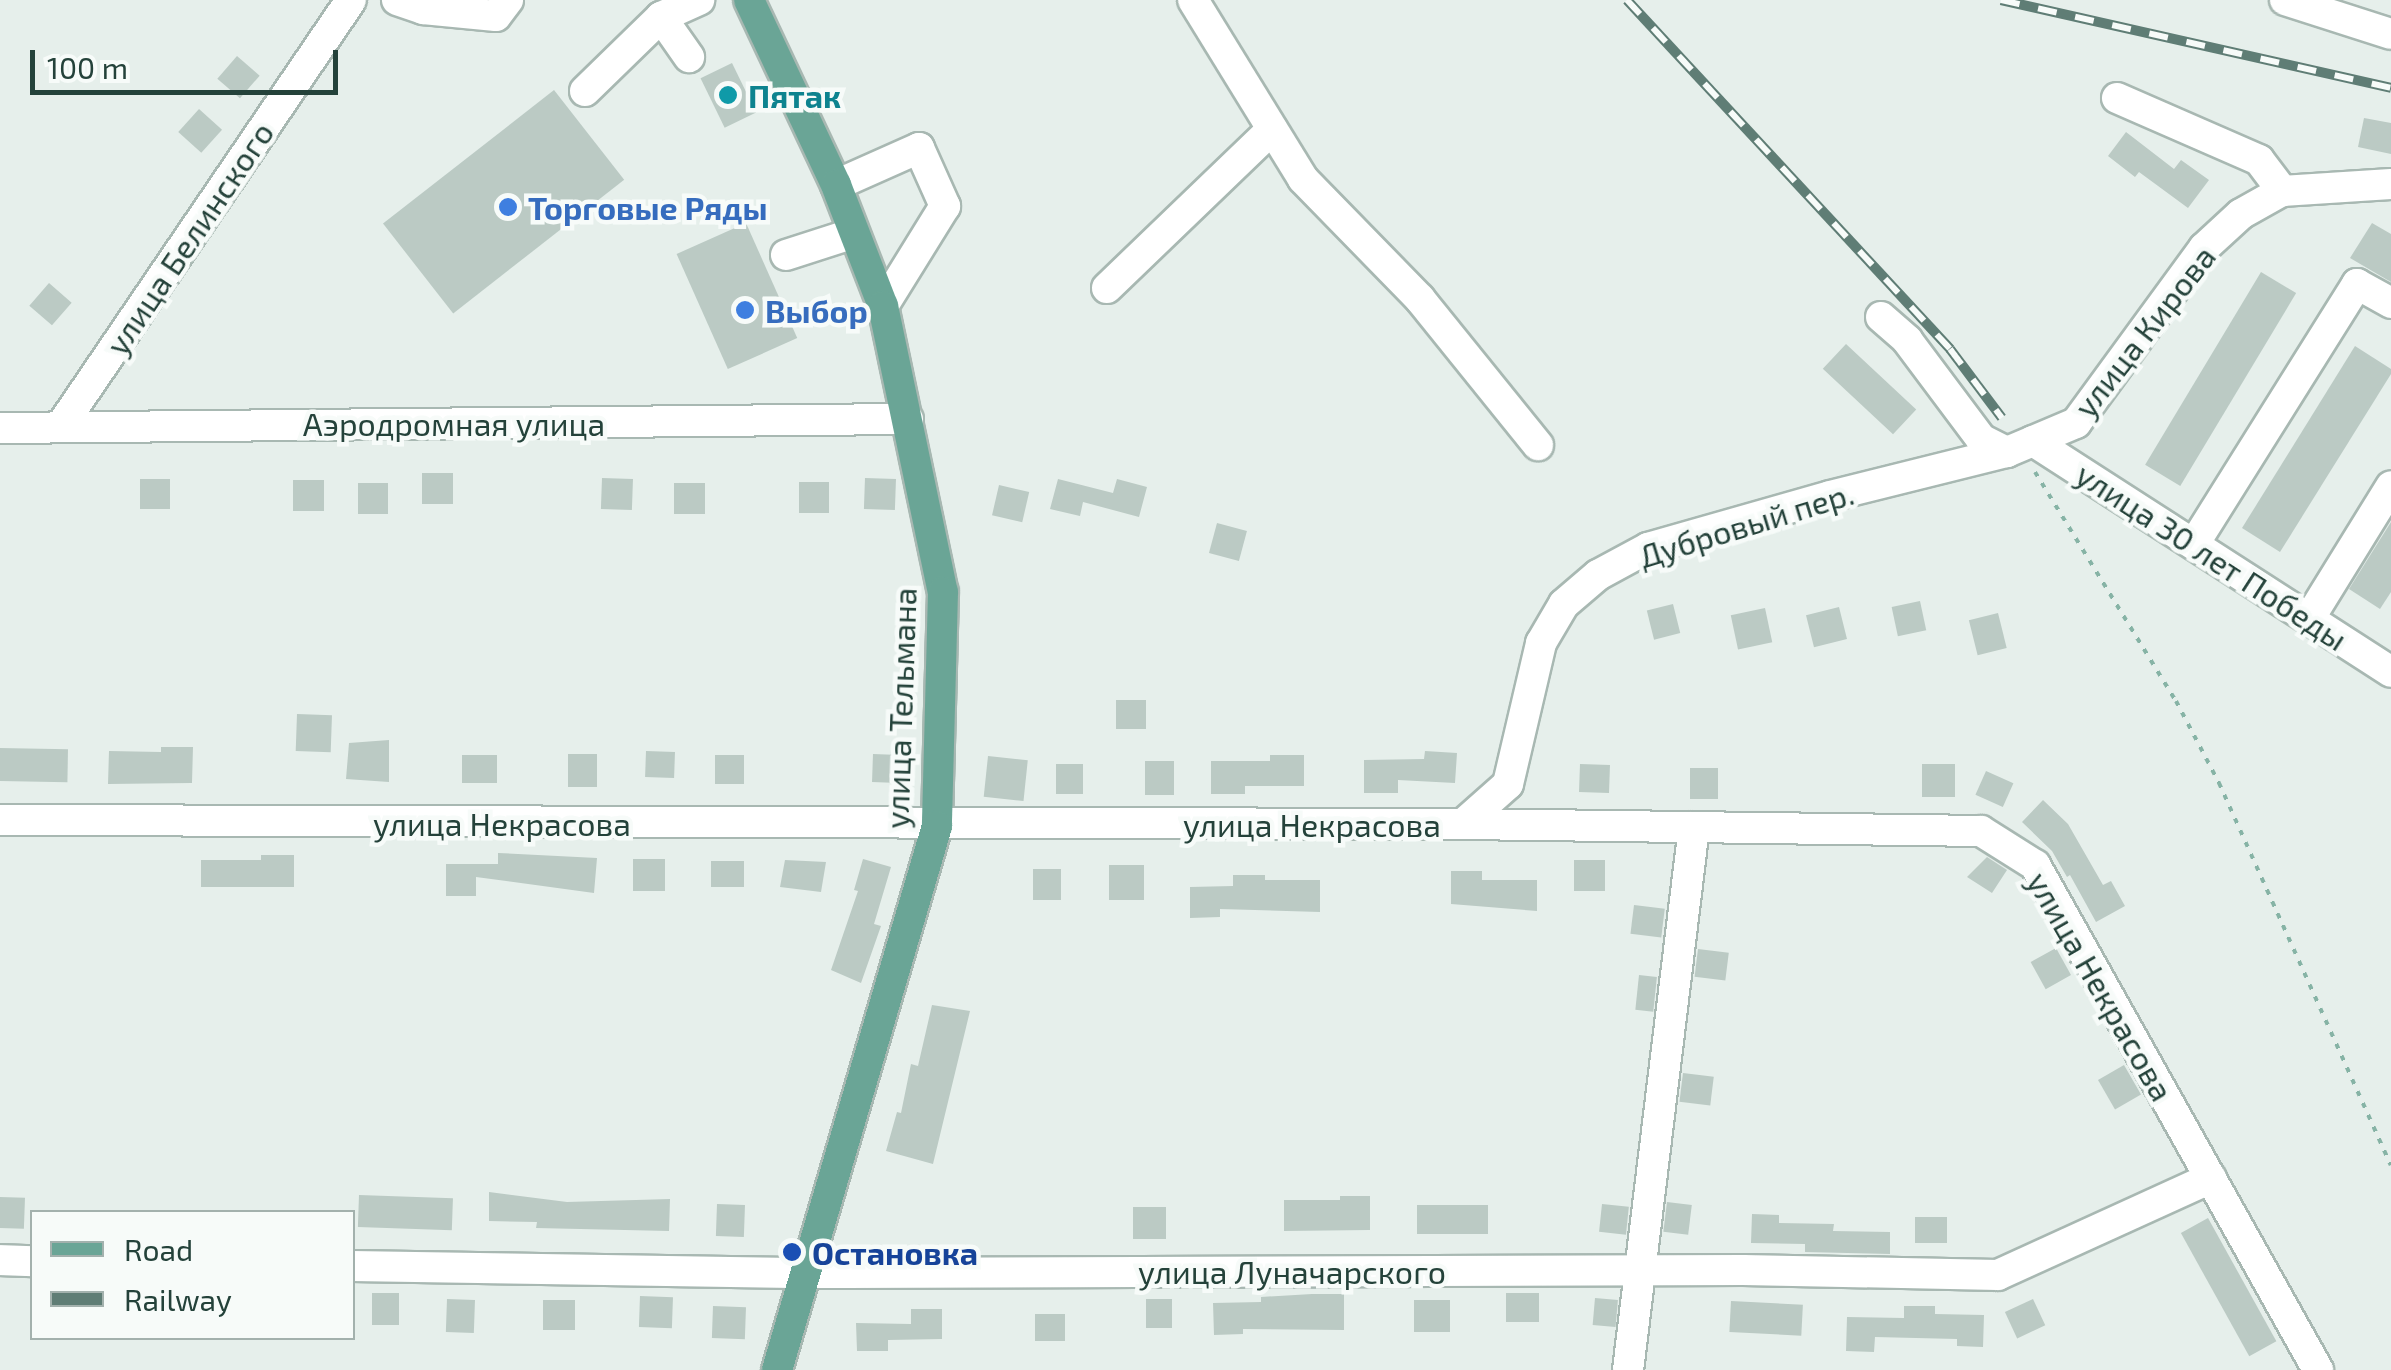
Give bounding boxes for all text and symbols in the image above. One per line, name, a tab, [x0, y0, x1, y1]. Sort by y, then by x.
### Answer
scale bar	[35, 30, 342, 92]
text: 100 m	[47, 49, 128, 85]
place label: Пятак	[748, 76, 841, 114]
marker: Пятак	[717, 84, 739, 106]
street label: улица Белинского	[97, 114, 281, 362]
place label: Торговые Ряды	[528, 188, 768, 226]
marker: Торговые Ряды	[497, 196, 519, 218]
street label: улица Кирова	[2065, 238, 2223, 424]
place label: Выбор	[765, 291, 868, 329]
marker: Выбор	[734, 299, 756, 321]
street label: Аэродромная улица	[303, 404, 605, 442]
street label: улица 30 лет Победы	[2069, 454, 2355, 658]
street label: Дубровый пер.	[1634, 473, 1858, 575]
street label: улица Тельмана	[877, 587, 923, 829]
street label: улица Некрасова	[373, 804, 631, 842]
street label: улица Некрасова	[1183, 805, 1441, 843]
street label: улица Некрасова	[2020, 865, 2182, 1107]
legend	[30, 1210, 355, 1340]
text: Road	[124, 1231, 193, 1267]
place label: Остановка	[812, 1233, 978, 1271]
marker: Остановка	[781, 1241, 803, 1263]
street label: улица Луначарского	[1138, 1252, 1446, 1290]
text: Railway	[124, 1281, 232, 1317]

